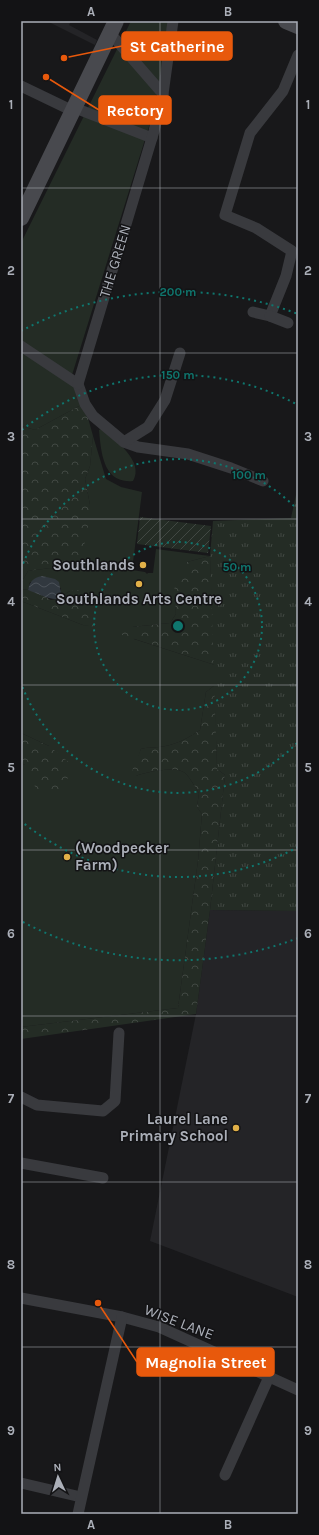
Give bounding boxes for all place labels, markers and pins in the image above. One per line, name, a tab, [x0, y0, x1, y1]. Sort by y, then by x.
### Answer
callout: St Catherine	[122, 32, 232, 60]
callout: Rectory	[99, 96, 171, 124]
place label: Southlands	[52, 556, 135, 574]
marker: Southlands	[138, 560, 148, 570]
marker: Southlands Arts Centre	[134, 579, 144, 589]
place label: Southlands Arts Centre	[56, 590, 222, 608]
centre of rings	[171, 619, 185, 633]
place label: (Woodpecker Farm)	[75, 839, 169, 874]
marker: (Woodpecker Farm)	[62, 852, 72, 862]
place label: Laurel Lane Primary School	[120, 1110, 228, 1145]
marker: Laurel Lane Primary School	[231, 1123, 241, 1133]
callout: Magnolia Street	[137, 1348, 274, 1376]

